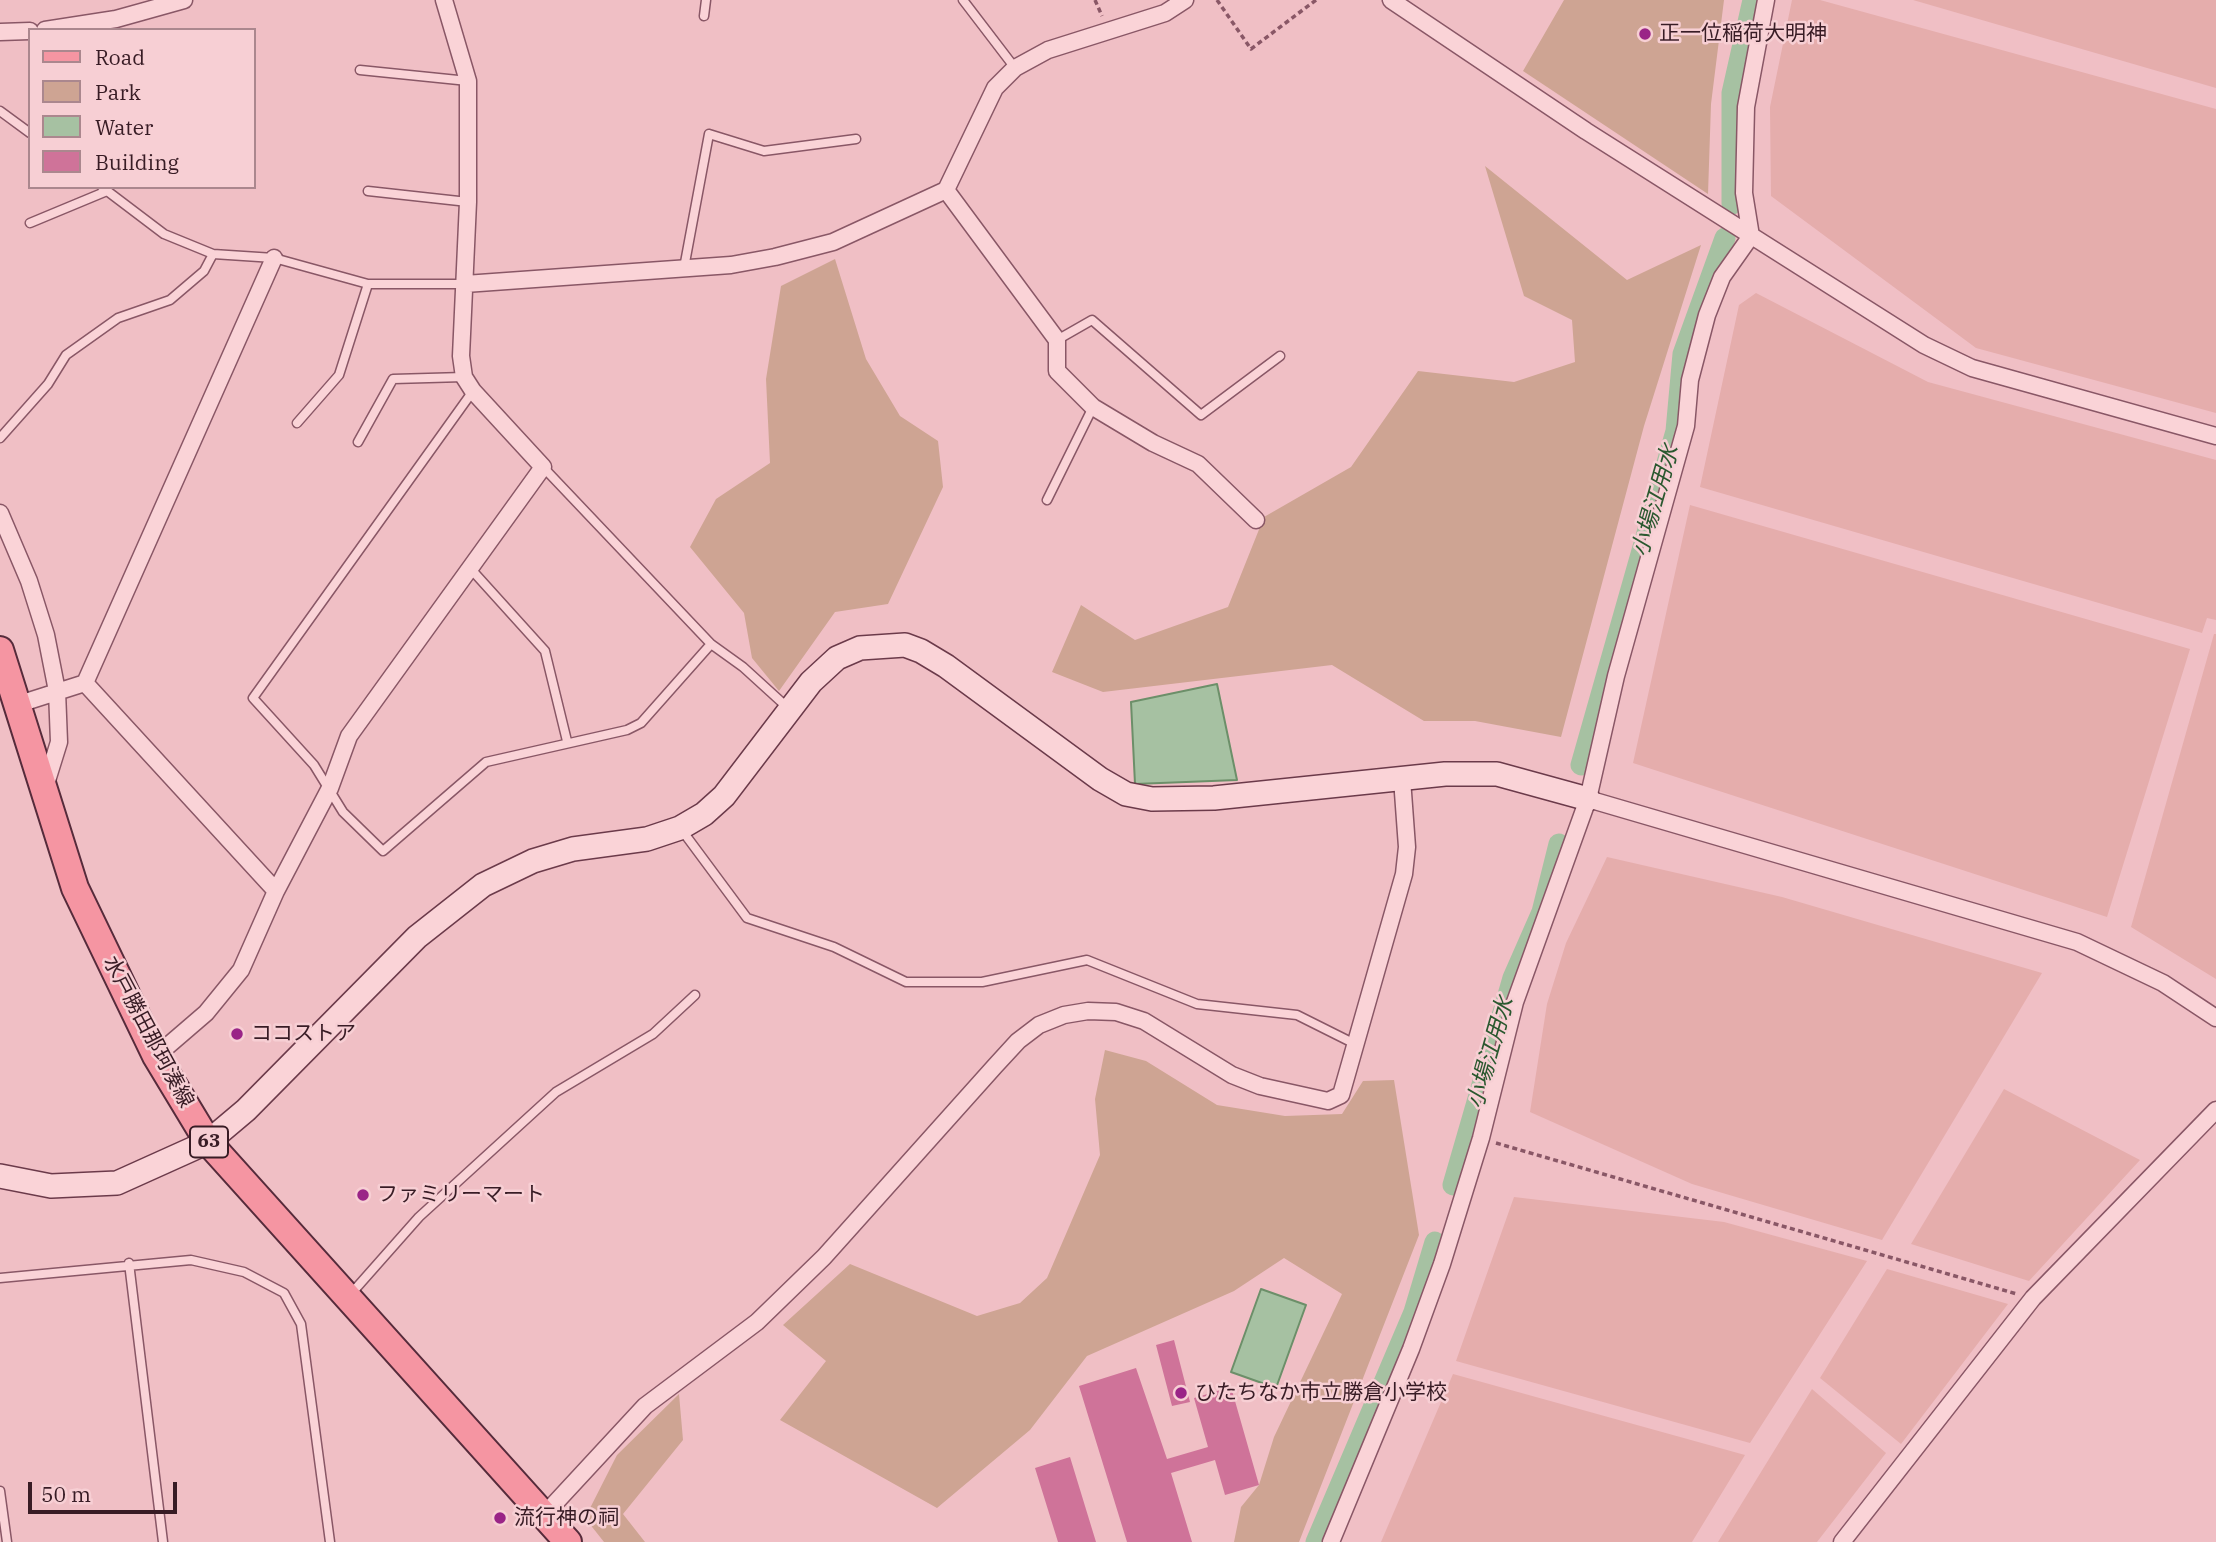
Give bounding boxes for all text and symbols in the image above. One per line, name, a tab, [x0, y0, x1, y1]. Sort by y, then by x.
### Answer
place label: 正一位稲荷大明神	[1659, 21, 1827, 47]
marker: 正一位稲荷大明神	[1637, 26, 1653, 42]
legend	[28, 28, 256, 189]
text: Road	[95, 43, 145, 71]
text: Park	[95, 78, 141, 106]
text: Water	[95, 113, 153, 141]
text: Building	[95, 148, 179, 176]
water label: 小場江用水	[1627, 442, 1685, 560]
street label: 水戸勝田那珂湊線	[97, 952, 199, 1112]
water label: 小場江用水	[1462, 994, 1520, 1112]
place label: ココストア	[251, 1021, 356, 1047]
marker: ココストア	[229, 1026, 245, 1042]
road number: 63	[190, 1126, 228, 1158]
place label: ファミリーマート	[377, 1182, 545, 1208]
marker: ファミリーマート	[355, 1187, 371, 1203]
place label: ひたちなか市立勝倉小学校	[1195, 1380, 1447, 1406]
marker: ひたちなか市立勝倉小学校	[1173, 1385, 1189, 1401]
scale bar	[32, 1468, 180, 1512]
text: 50 m	[41, 1480, 91, 1508]
place label: 流行神の祠	[514, 1505, 619, 1531]
marker: 流行神の祠	[492, 1510, 508, 1526]

